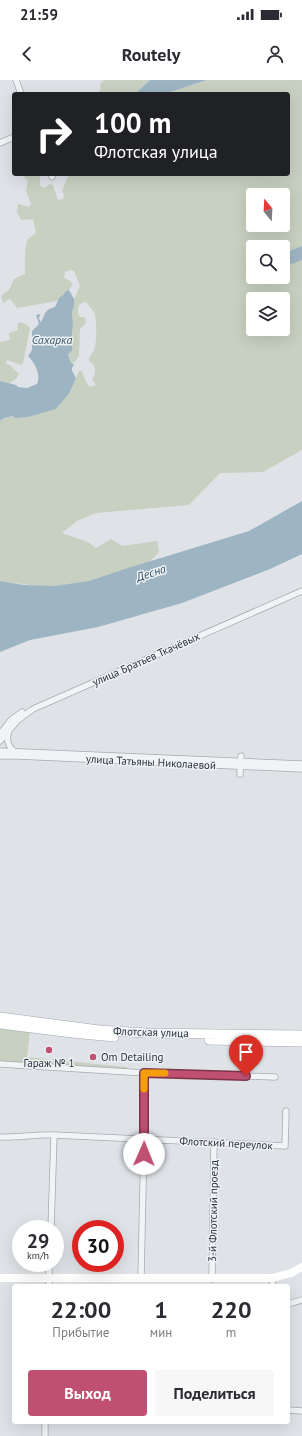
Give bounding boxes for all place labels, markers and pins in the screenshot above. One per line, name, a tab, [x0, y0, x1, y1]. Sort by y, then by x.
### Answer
pin	[229, 1035, 263, 1076]
marker: Гараж № 1	[44, 1045, 54, 1055]
place label: Om Detailing	[101, 1050, 163, 1064]
marker: Om Detailing	[88, 1052, 98, 1062]
place label: Гараж № 1	[24, 1056, 74, 1070]

